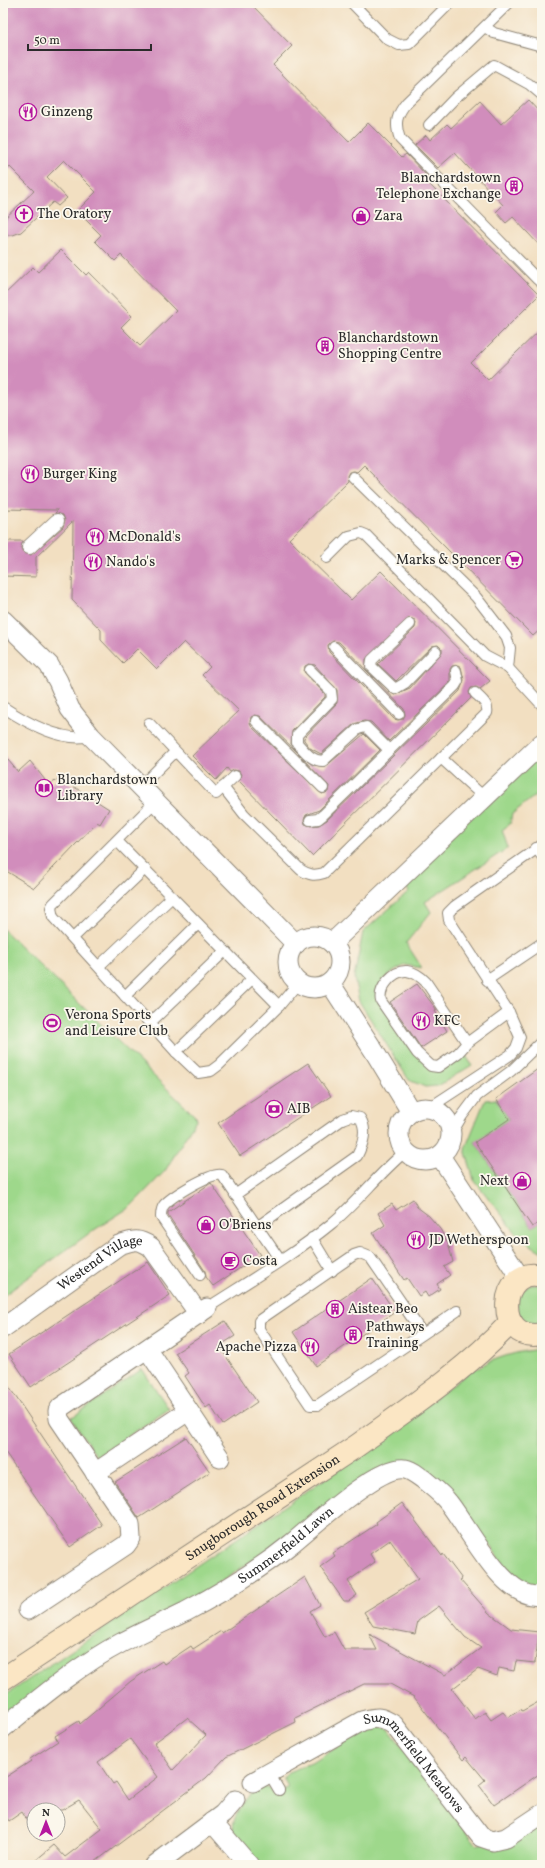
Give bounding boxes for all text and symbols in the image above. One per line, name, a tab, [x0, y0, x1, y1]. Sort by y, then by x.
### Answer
scale bar	[28, 26, 151, 52]
text: 50 m	[34, 33, 60, 49]
restaurant icon: Ginzeng	[18, 102, 38, 122]
place label: Ginzeng	[41, 103, 93, 122]
place label: Blanchardstown Telephone Exchange	[376, 169, 501, 204]
building icon: Blanchardstown Telephone Exchange	[504, 176, 524, 196]
church icon: The Oratory	[14, 204, 34, 224]
place label: The Oratory	[37, 205, 112, 224]
shop icon: Zara	[351, 206, 371, 226]
place label: Zara	[374, 207, 403, 226]
place label: Blanchardstown Shopping Centre	[338, 329, 442, 364]
building icon: Blanchardstown Shopping Centre	[315, 336, 335, 356]
restaurant icon: Burger King	[20, 464, 40, 484]
place label: Burger King	[43, 465, 117, 484]
restaurant icon: McDonald's	[85, 527, 105, 547]
place label: McDonald's	[108, 528, 181, 547]
supermarket icon: Marks & Spencer	[504, 550, 524, 570]
place label: Marks & Spencer	[396, 551, 501, 570]
restaurant icon: Nando's	[83, 552, 103, 572]
place label: Nando's	[106, 553, 155, 572]
place label: Blanchardstown Library	[57, 771, 158, 806]
library icon: Blanchardstown Library	[34, 778, 54, 798]
place label: Verona Sports and Leisure Club	[65, 1006, 168, 1041]
restaurant icon: KFC	[411, 1011, 431, 1031]
place label: KFC	[434, 1012, 461, 1031]
sports icon: Verona Sports and Leisure Club	[42, 1013, 62, 1033]
bank icon: AIB	[264, 1099, 284, 1119]
place label: AIB	[287, 1100, 311, 1119]
shop icon: Next	[512, 1171, 532, 1191]
place label: Next	[480, 1172, 509, 1191]
shop icon: O'Briens	[196, 1215, 216, 1235]
place label: O'Briens	[219, 1216, 272, 1235]
restaurant icon: JD Wetherspoon	[406, 1230, 426, 1250]
street label: Westend Village	[54, 1231, 145, 1296]
place label: JD Wetherspoon	[429, 1231, 529, 1250]
cafe icon: Costa	[220, 1251, 240, 1271]
place label: Costa	[243, 1252, 277, 1271]
building icon: Aistear Beo	[325, 1299, 345, 1319]
place label: Aistear Beo	[348, 1300, 418, 1319]
place label: Pathways Training	[366, 1318, 425, 1353]
building icon: Pathways Training	[343, 1325, 363, 1345]
restaurant icon: Apache Pizza	[300, 1337, 320, 1357]
place label: Apache Pizza	[216, 1338, 297, 1357]
street label: Snugborough Road Extension	[182, 1450, 344, 1566]
street label: Summerfield Lawn	[234, 1502, 338, 1589]
street label: Summerfield Meadows	[361, 1708, 468, 1817]
north arrow	[26, 1802, 66, 1842]
text: N	[42, 1806, 50, 1821]

